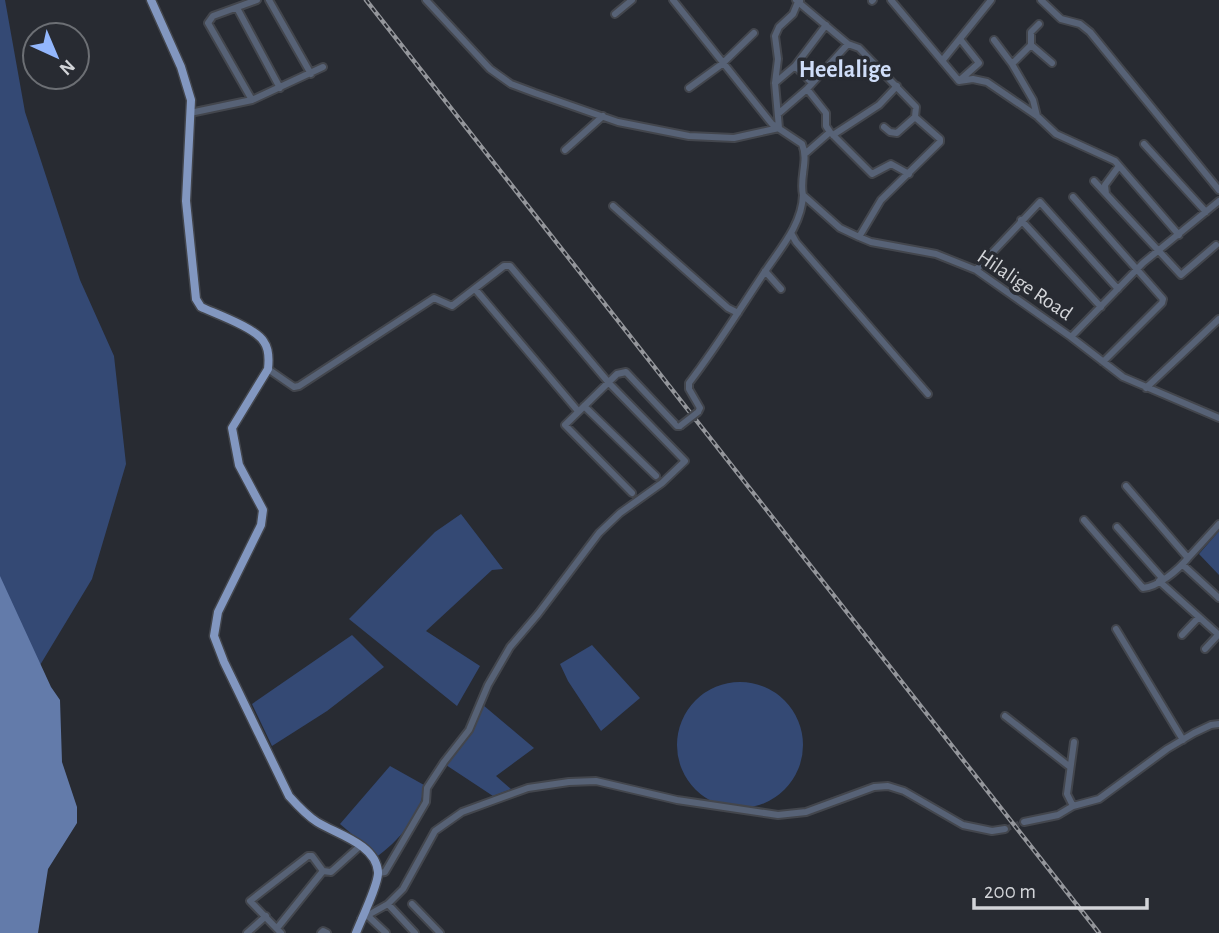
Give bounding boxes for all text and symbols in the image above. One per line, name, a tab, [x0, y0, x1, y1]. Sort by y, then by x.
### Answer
north arrow	[21, 21, 91, 91]
text: N	[55, 56, 78, 79]
district label: Heelalige	[799, 58, 891, 82]
street label: Hilalige Road	[974, 246, 1076, 324]
scale bar	[974, 866, 1147, 910]
text: 200 m	[984, 881, 1036, 902]

